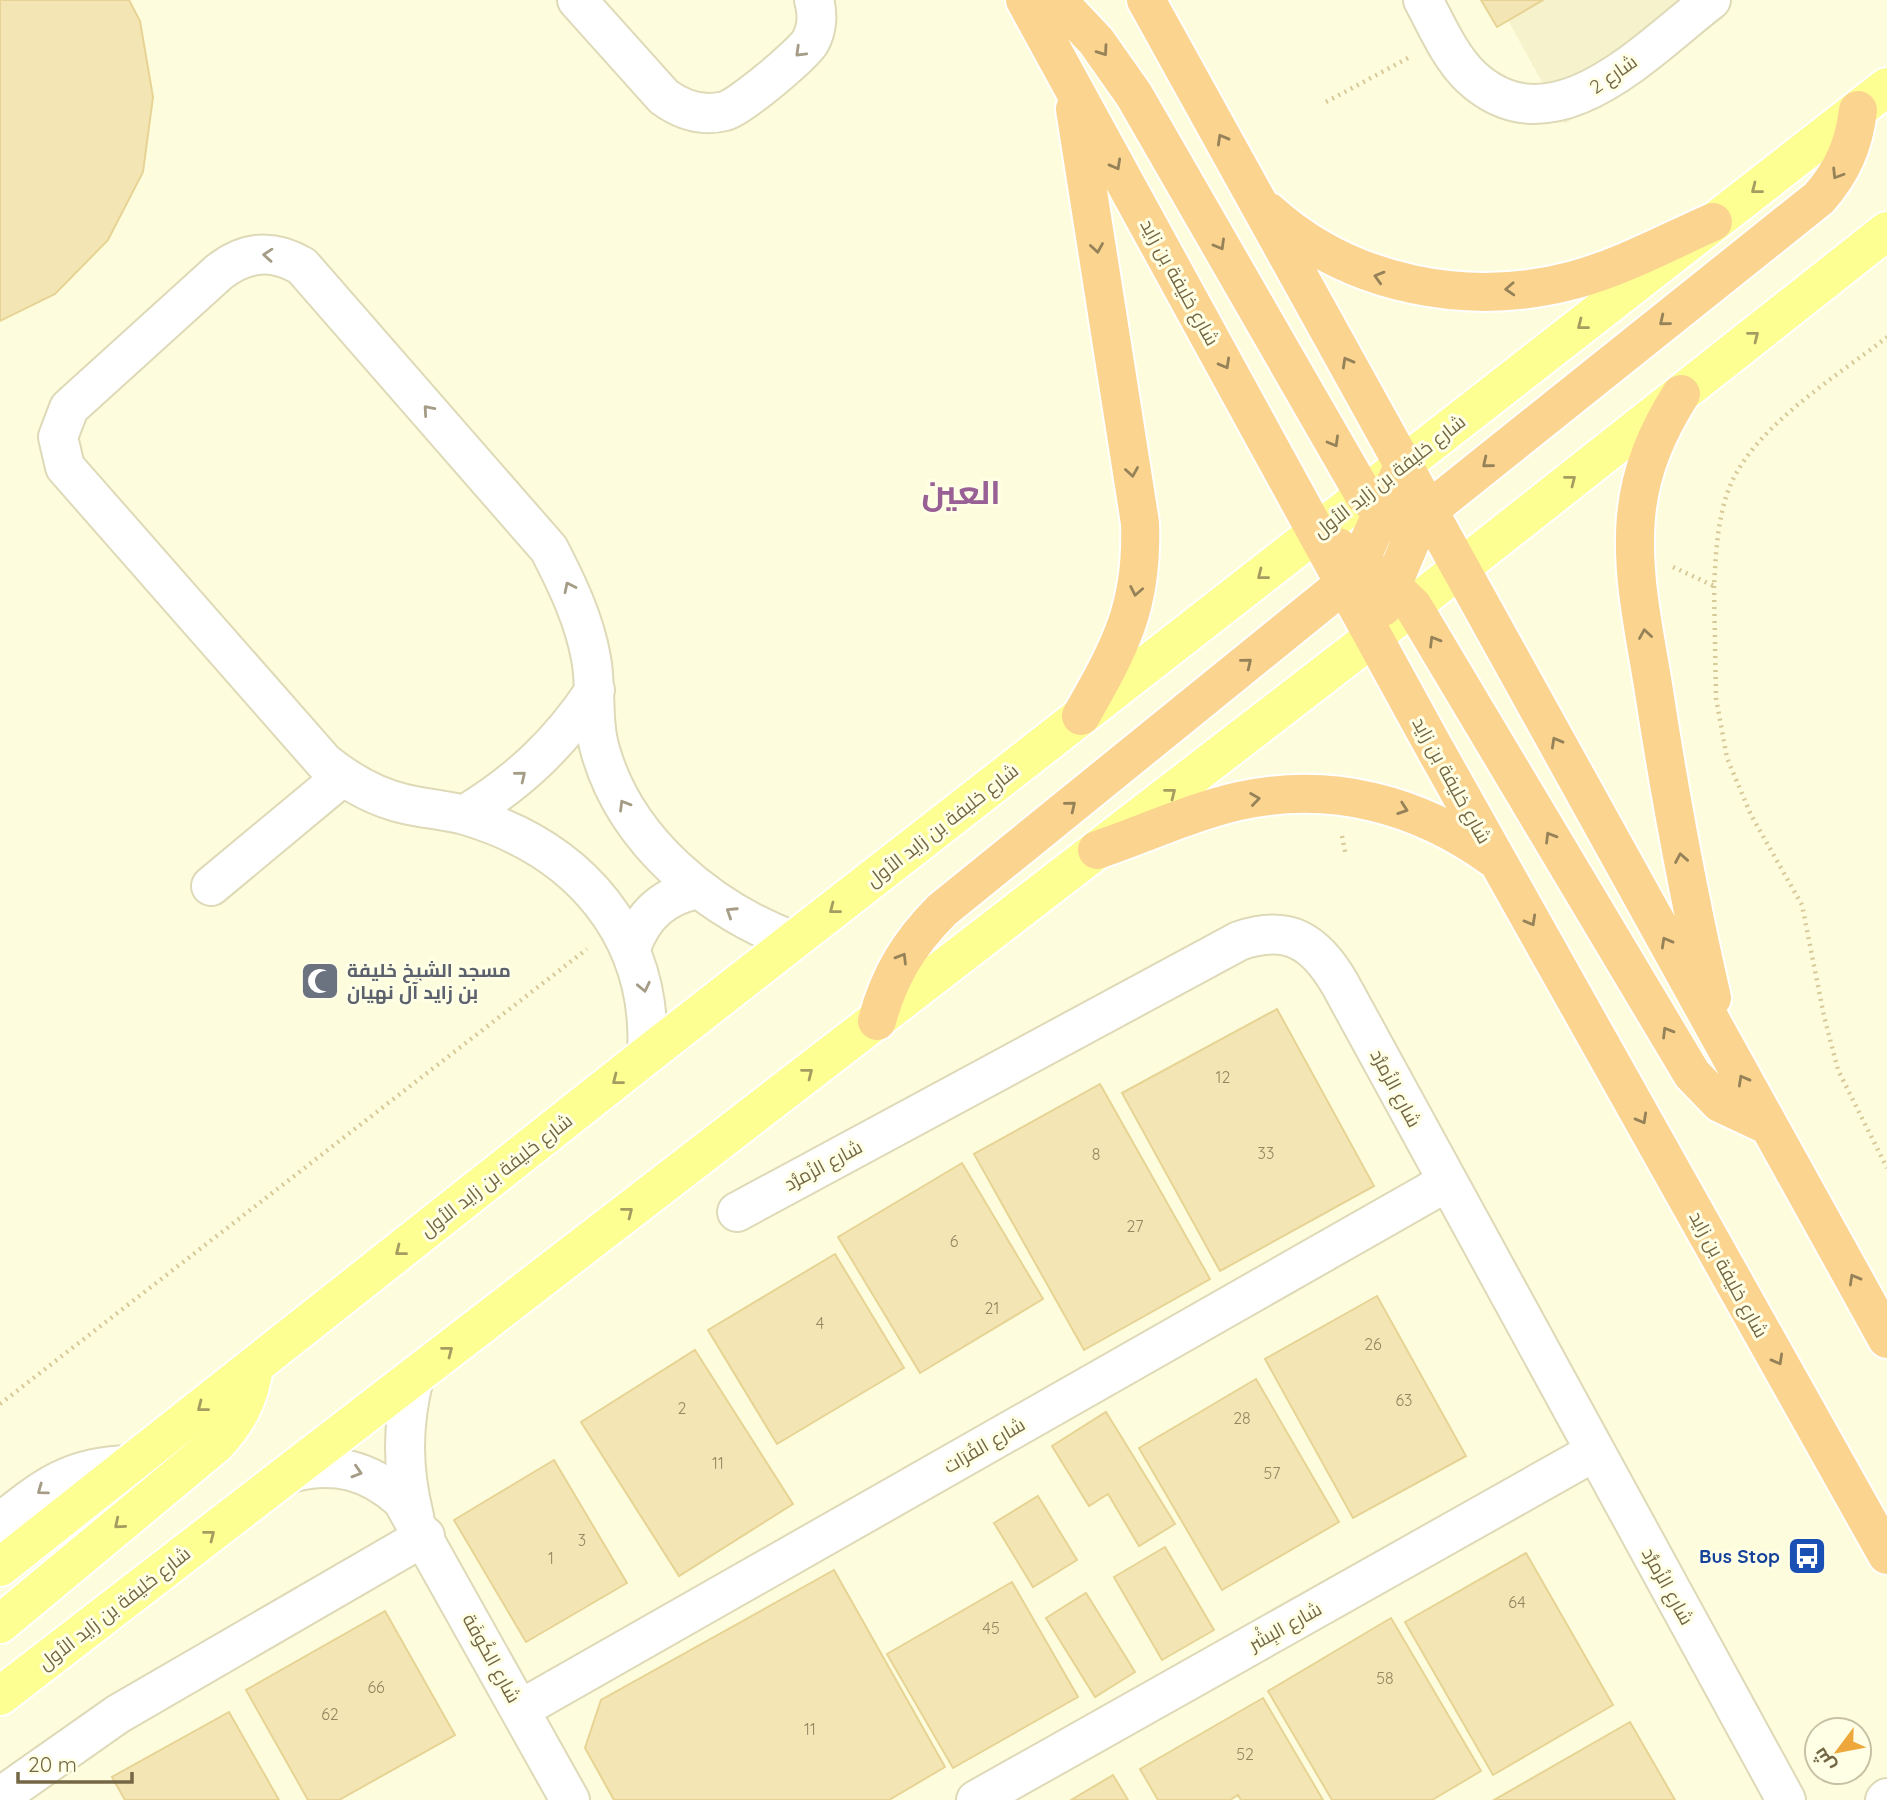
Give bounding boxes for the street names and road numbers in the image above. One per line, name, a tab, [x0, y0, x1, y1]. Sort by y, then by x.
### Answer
street label: شارع 2	[1585, 49, 1643, 101]
street label: شارع خليفة بن زايد	[1134, 214, 1225, 351]
street label: شارع خليفة بن زايد الأول	[1308, 409, 1471, 545]
street label: شارع خليفة بن زايد	[1406, 712, 1497, 849]
street label: شارع خليفة بن زايد الأول	[861, 758, 1024, 894]
street label: شارع الزُمرُّد	[1364, 1045, 1427, 1132]
street label: شارع خليفة بن زايد الأول	[415, 1108, 578, 1244]
street label: شارع الزُمرُّد	[780, 1134, 867, 1197]
street label: شارع خليفة بن زايد	[1683, 1206, 1774, 1343]
street label: شارع الفُرَات	[939, 1412, 1030, 1480]
street label: شارع خليفة بن زايد الأول	[33, 1541, 196, 1677]
street label: شارع الزُمرُّد	[1635, 1543, 1699, 1630]
street label: شارع البِشْر	[1243, 1595, 1327, 1658]
street label: شارع الكُوفَة	[456, 1609, 526, 1708]

